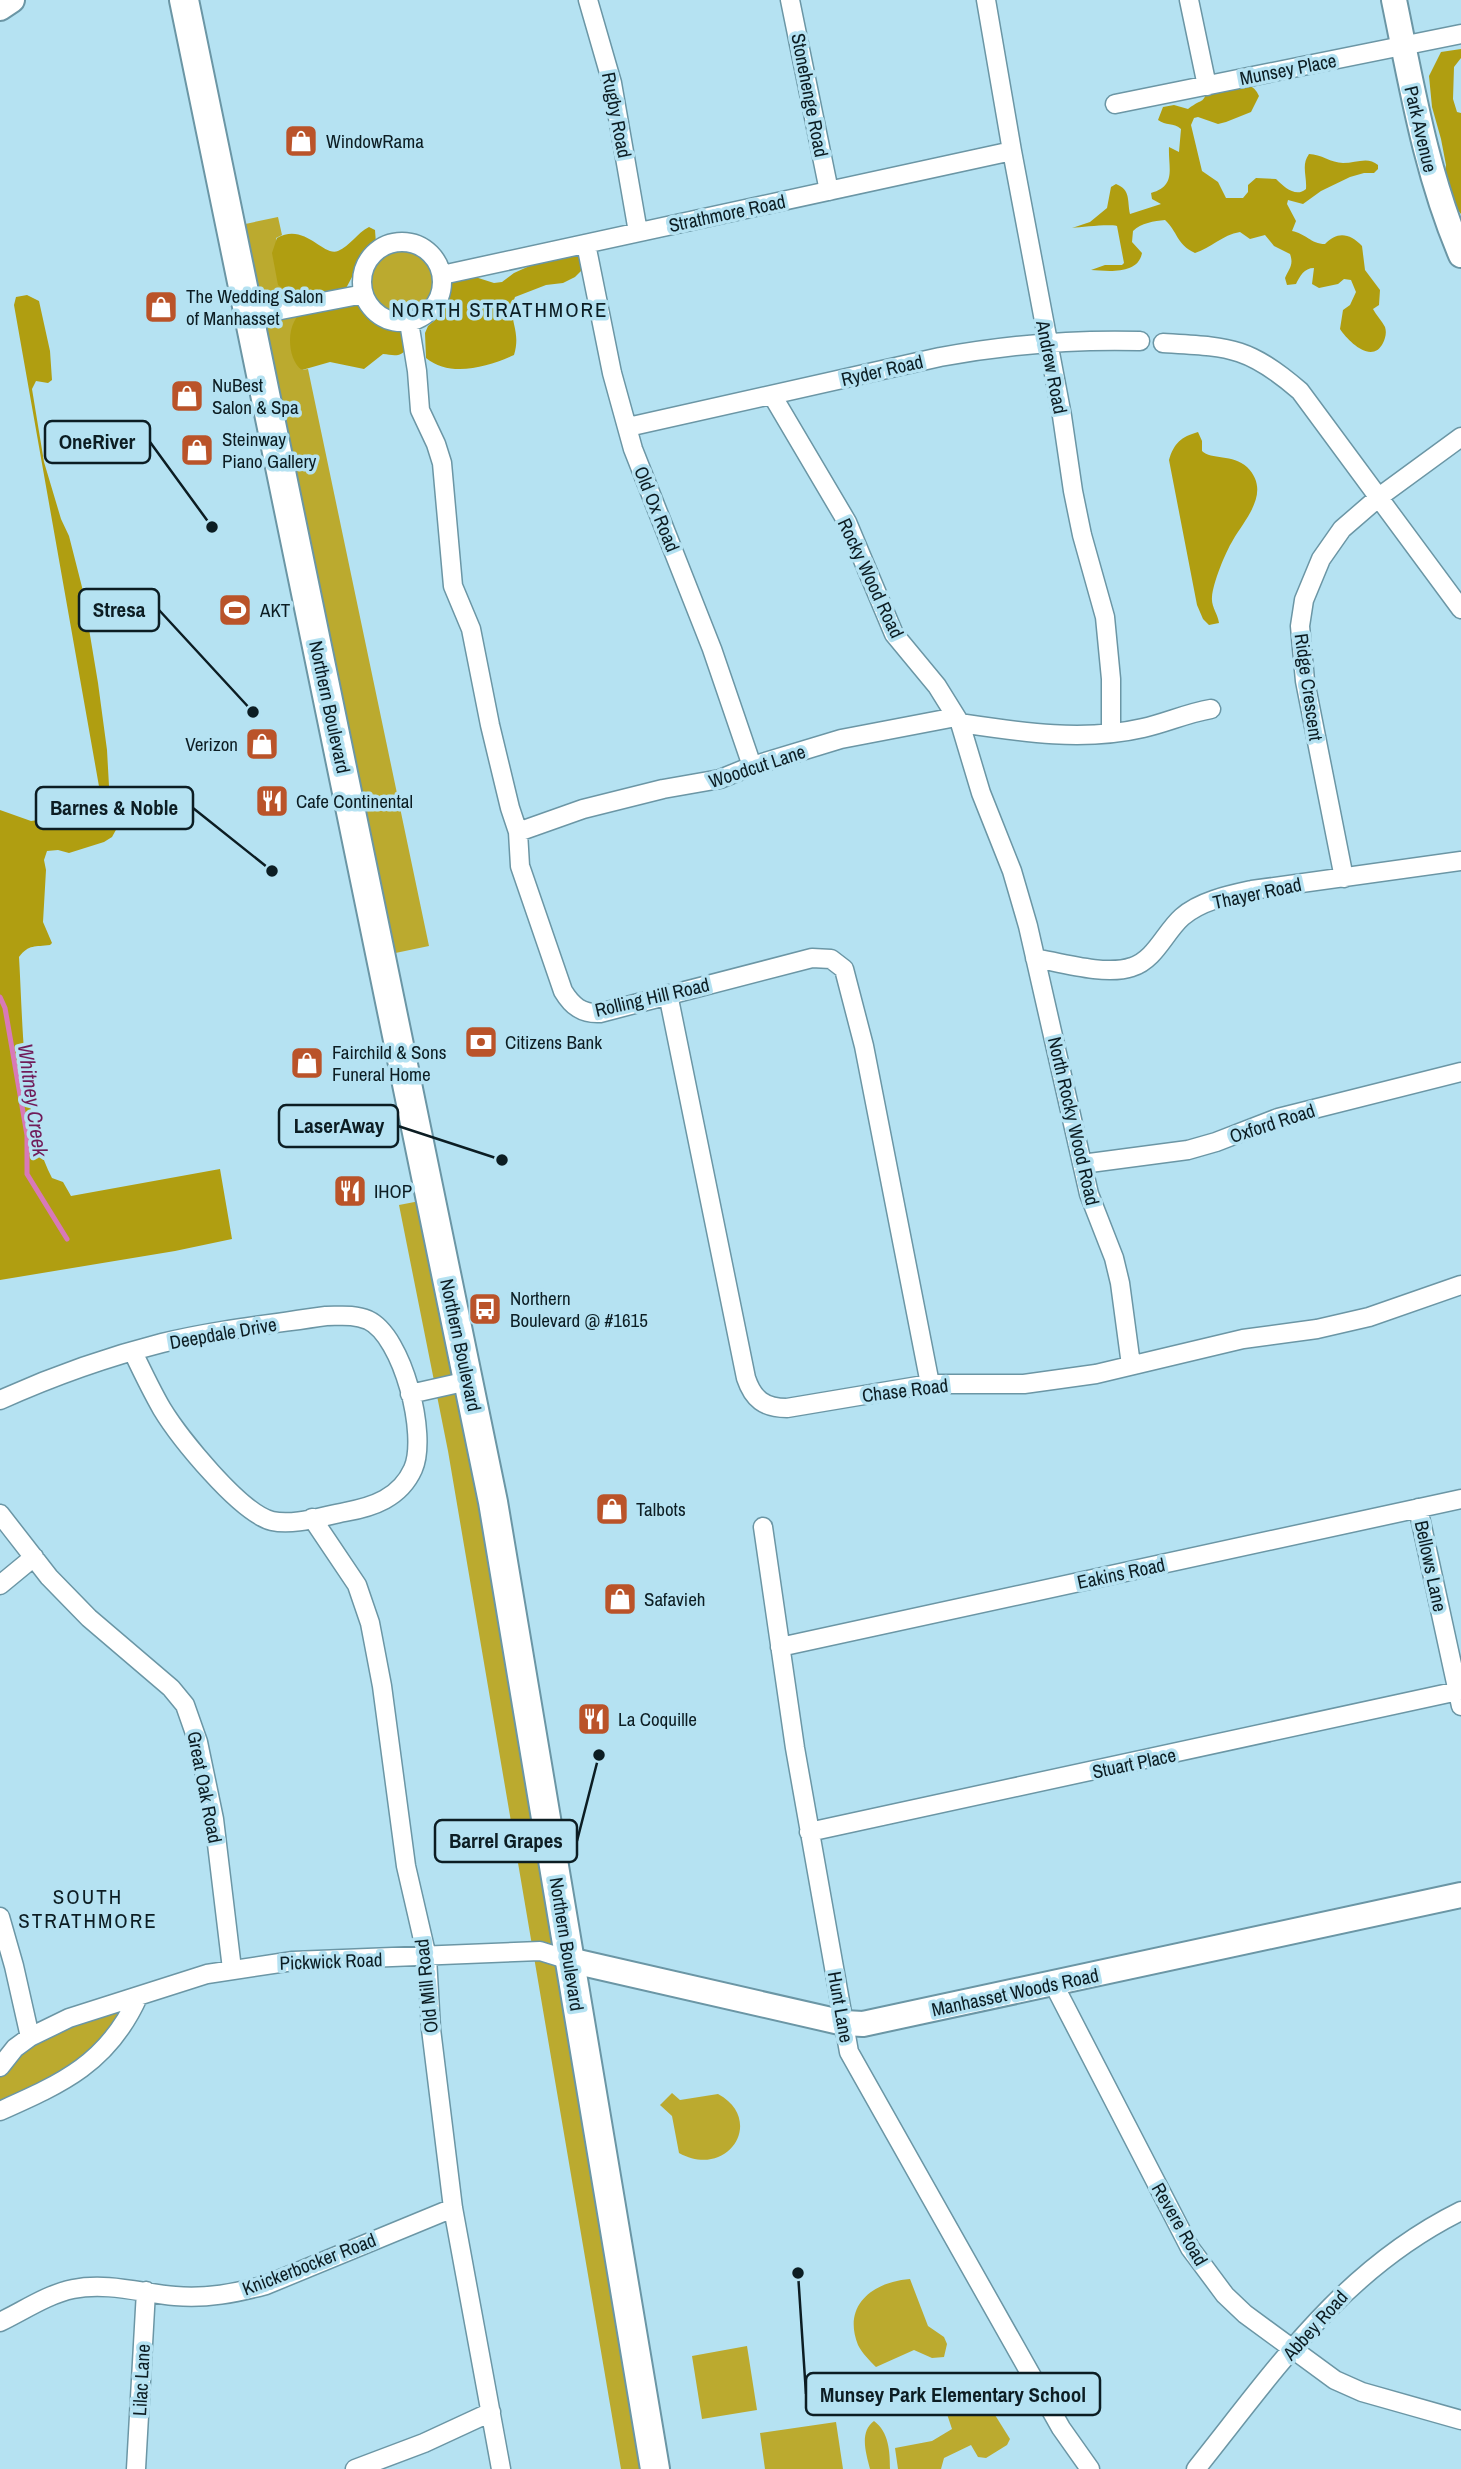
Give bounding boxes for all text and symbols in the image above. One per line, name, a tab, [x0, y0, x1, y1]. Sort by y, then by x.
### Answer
street label: Stonehenge Road	[785, 31, 835, 159]
street label: Munsey Place	[1237, 47, 1339, 91]
street label: Rugby Road	[596, 70, 638, 160]
street label: Park Avenue	[1398, 83, 1444, 175]
shop icon: WindowRama	[282, 122, 320, 160]
place label: WindowRama	[326, 128, 424, 154]
street label: Strathmore Road	[666, 188, 788, 238]
place label: The Wedding Salon of Manhasset	[186, 283, 323, 331]
shop icon: The Wedding Salon of Manhasset	[142, 288, 180, 326]
district label: NORTH STRATHMORE	[392, 295, 609, 324]
street label: Andrew Road	[1030, 317, 1074, 416]
street label: Ryder Road	[839, 348, 925, 392]
place label: NuBest Salon & Spa	[212, 372, 299, 420]
shop icon: NuBest Salon & Spa	[168, 377, 206, 415]
callout: OneRiver	[45, 421, 150, 463]
place label: Steinway Piano Gallery	[222, 426, 317, 474]
text: OneRiver	[59, 427, 136, 456]
shop icon: Steinway Piano Gallery	[178, 431, 216, 469]
street label: Old Ox Road	[628, 462, 686, 556]
street label: Rocky Wood Road	[832, 514, 910, 642]
callout: Stresa	[79, 589, 159, 631]
sports icon: AKT	[216, 591, 254, 629]
text: Stresa	[93, 595, 146, 624]
place label: AKT	[259, 597, 291, 623]
street label: Ridge Crescent	[1289, 632, 1329, 743]
street label: Northern Boulevard	[303, 638, 357, 776]
shop icon: Verizon	[243, 725, 281, 763]
place label: Verizon	[185, 731, 238, 757]
street label: Woodcut Lane	[705, 738, 809, 794]
restaurant icon: Cafe Continental	[253, 782, 291, 820]
callout: Barnes & Noble	[36, 787, 193, 829]
place label: Cafe Continental	[296, 788, 413, 814]
text: Barnes & Noble	[50, 793, 178, 822]
street label: Thayer Road	[1210, 871, 1304, 915]
street label: Rolling Hill Road	[592, 971, 712, 1023]
bank icon: Citizens Bank	[462, 1023, 500, 1061]
place label: Citizens Bank	[505, 1029, 602, 1055]
street label: North Rocky Wood Road	[1042, 1034, 1106, 1208]
place label: Fairchild & Sons Funeral Home	[332, 1039, 447, 1087]
water label: Whitney Creek	[11, 1042, 55, 1160]
shop icon: Fairchild & Sons Funeral Home	[288, 1044, 326, 1082]
street label: Oxford Road	[1226, 1097, 1318, 1149]
callout: LaserAway	[279, 1105, 398, 1147]
text: LaserAway	[294, 1111, 385, 1140]
restaurant icon: IHOP	[331, 1172, 369, 1210]
place label: IHOP	[374, 1178, 412, 1204]
street label: Northern Boulevard	[434, 1276, 488, 1414]
place label: Northern Boulevard @ #1615	[510, 1285, 648, 1333]
bus stop icon: Northern Boulevard @ #1615	[466, 1290, 504, 1328]
street label: Deepdale Drive	[167, 1311, 279, 1355]
street label: Chase Road	[860, 1372, 950, 1408]
shop icon: Talbots	[593, 1490, 631, 1528]
place label: Talbots	[636, 1496, 686, 1522]
street label: Bellows Lane	[1409, 1518, 1453, 1614]
street label: Eakins Road	[1075, 1551, 1167, 1595]
shop icon: Safavieh	[601, 1580, 639, 1618]
place label: Safavieh	[644, 1586, 706, 1612]
restaurant icon: La Coquille	[575, 1700, 613, 1738]
place label: La Coquille	[618, 1706, 697, 1732]
street label: Great Oak Road	[181, 1729, 229, 1845]
street label: Stuart Place	[1090, 1741, 1178, 1785]
callout: Barrel Grapes	[435, 1820, 577, 1862]
text: Barrel Grapes	[449, 1826, 563, 1855]
street label: Northern Boulevard	[544, 1875, 590, 2013]
district label: SOUTH STRATHMORE	[18, 1882, 158, 1935]
street label: Old Mill Road	[408, 1938, 444, 2034]
street label: Pickwick Road	[279, 1946, 383, 1976]
street label: Manhasset Woods Road	[929, 1962, 1101, 2022]
street label: Hunt Lane	[822, 1969, 860, 2045]
street label: Revere Road	[1146, 2178, 1214, 2270]
street label: Knickerbocker Road	[238, 2227, 380, 2301]
street label: Abbey Road	[1276, 2284, 1353, 2366]
street label: Lilac Lane	[126, 2343, 156, 2417]
callout: Munsey Park Elementary School	[806, 2373, 1100, 2415]
text: Munsey Park Elementary School	[820, 2380, 1086, 2409]

